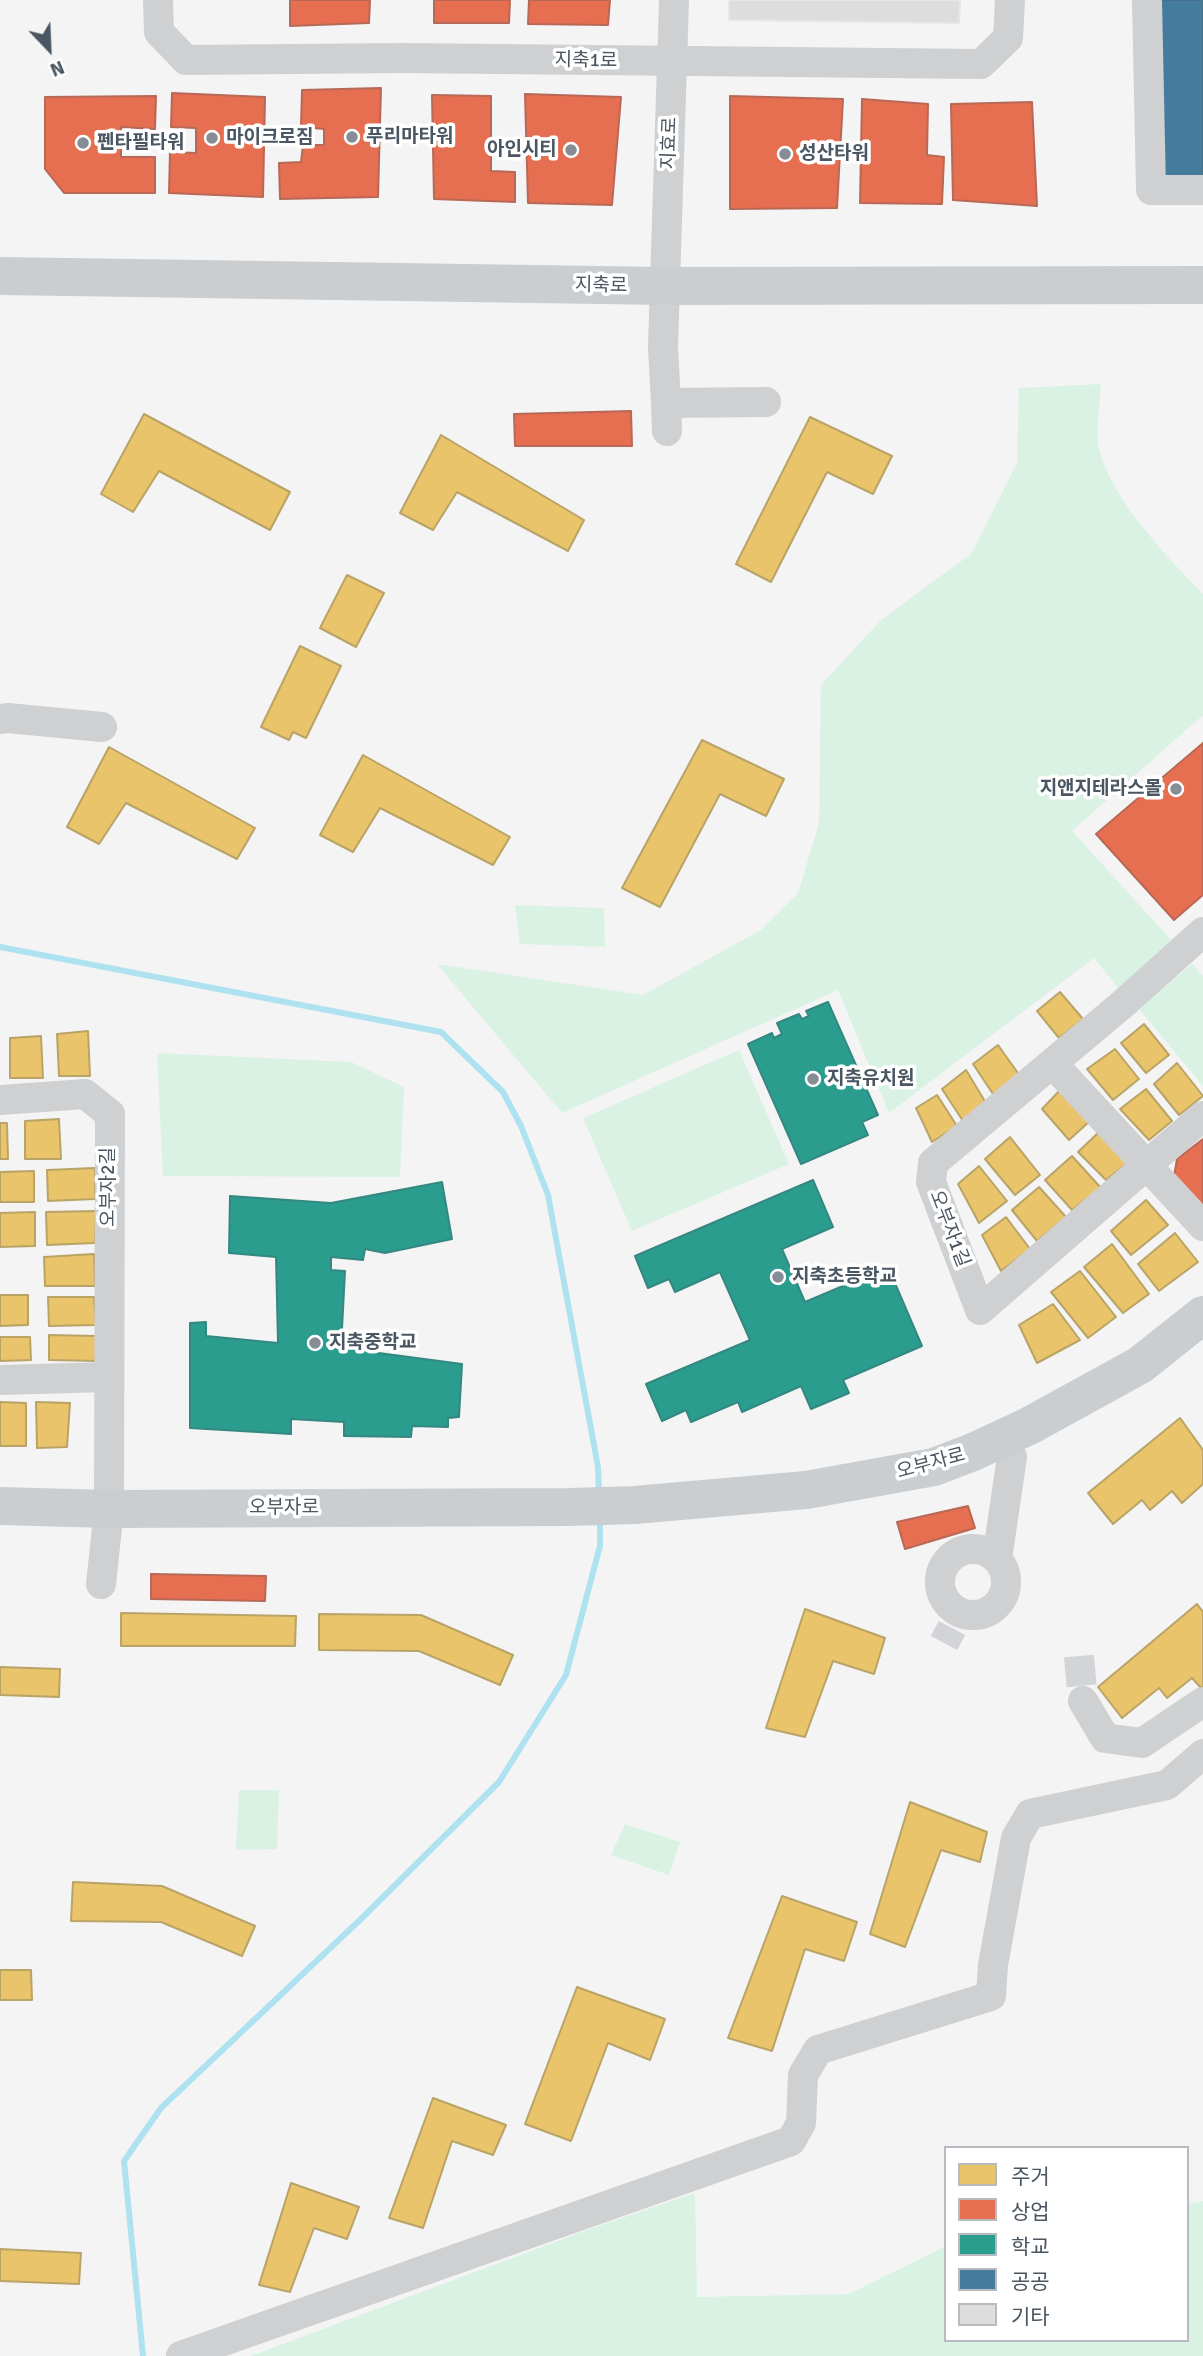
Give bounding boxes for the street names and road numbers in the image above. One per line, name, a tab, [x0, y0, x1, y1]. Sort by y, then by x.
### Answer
street label: 지축1로	[554, 49, 618, 73]
street label: 지효로	[658, 116, 682, 170]
street label: 지축로	[575, 274, 627, 298]
street label: 오부자2길	[98, 1147, 120, 1227]
street label: 오부자1길	[924, 1187, 974, 1271]
street label: 오부자로	[894, 1444, 968, 1484]
street label: 오부자로	[249, 1497, 319, 1519]

